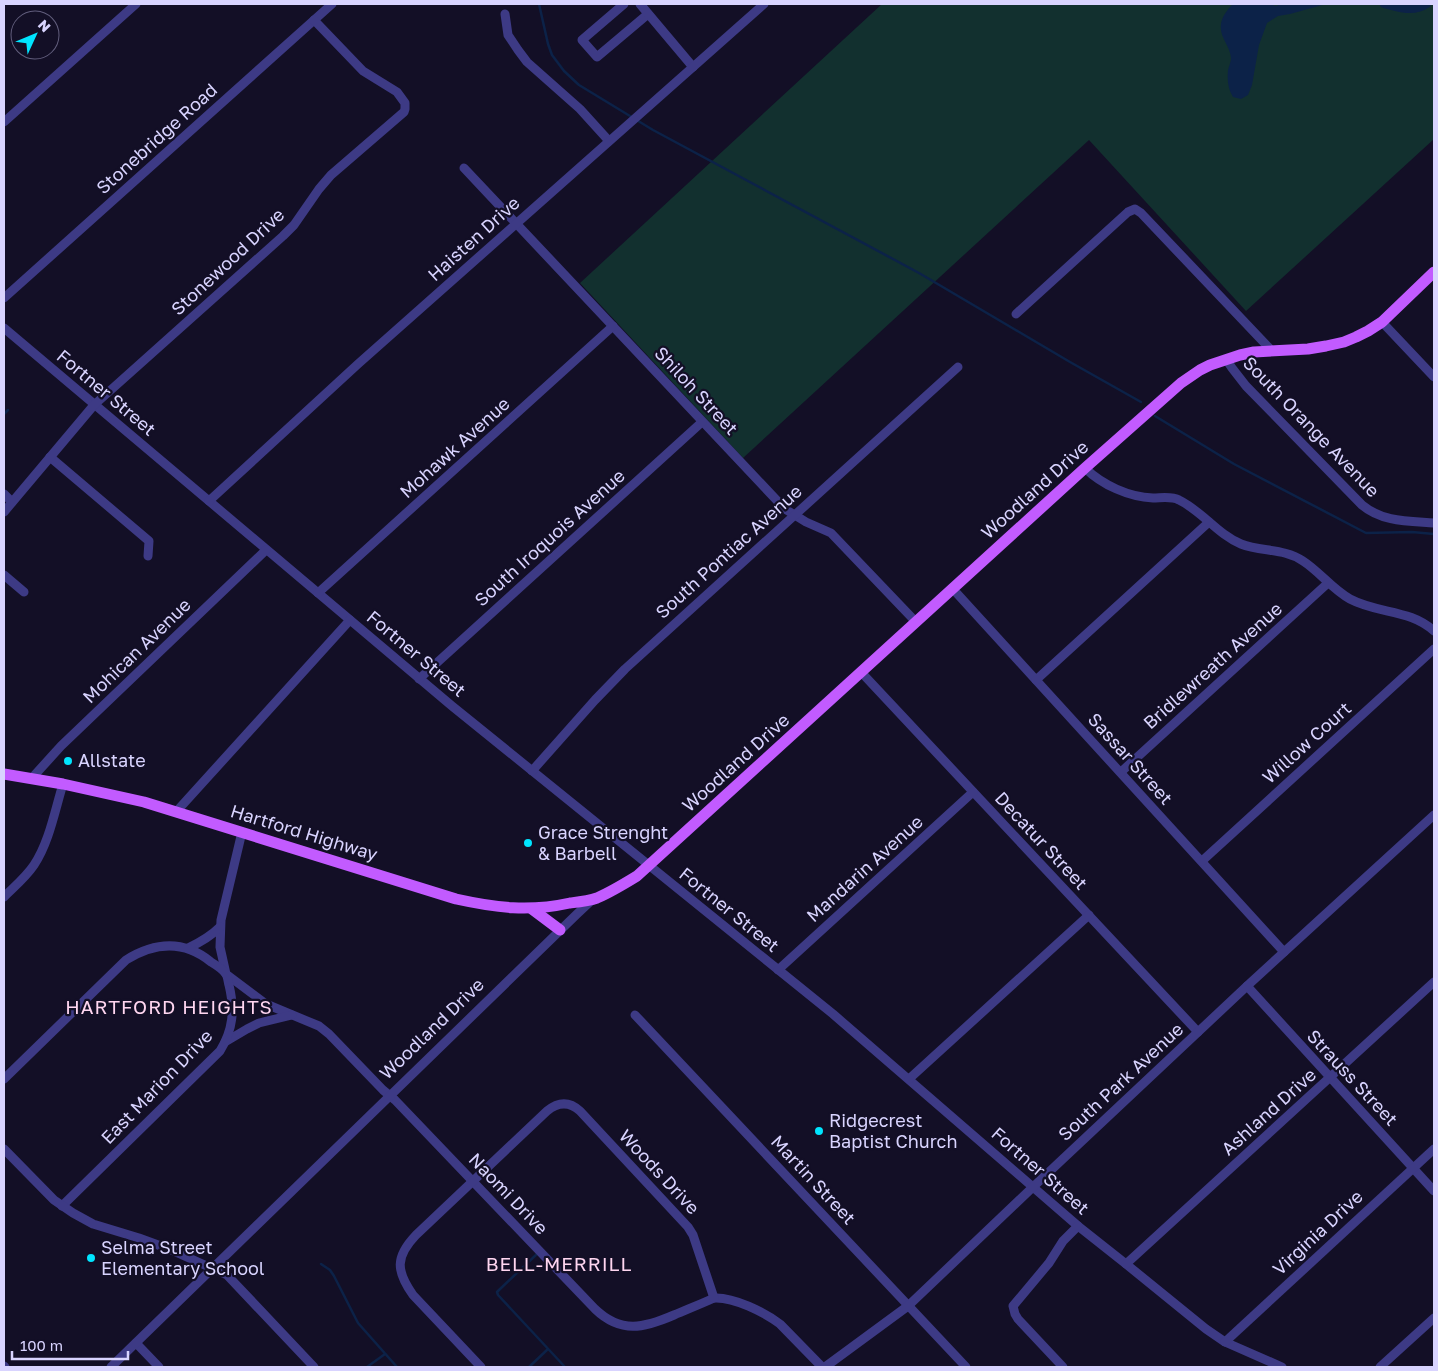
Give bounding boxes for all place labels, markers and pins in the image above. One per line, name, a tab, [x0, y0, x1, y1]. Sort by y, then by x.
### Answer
place label: Allstate	[78, 749, 146, 771]
marker: Allstate	[62, 755, 74, 767]
place label: Grace Strenght & Barbell	[538, 821, 668, 864]
marker: Grace Strenght & Barbell	[522, 837, 534, 849]
place label: Ridgecrest Baptist Church	[829, 1109, 957, 1152]
marker: Ridgecrest Baptist Church	[813, 1125, 825, 1137]
place label: Selma Street Elementary School	[101, 1236, 265, 1279]
marker: Selma Street Elementary School	[85, 1252, 97, 1264]

